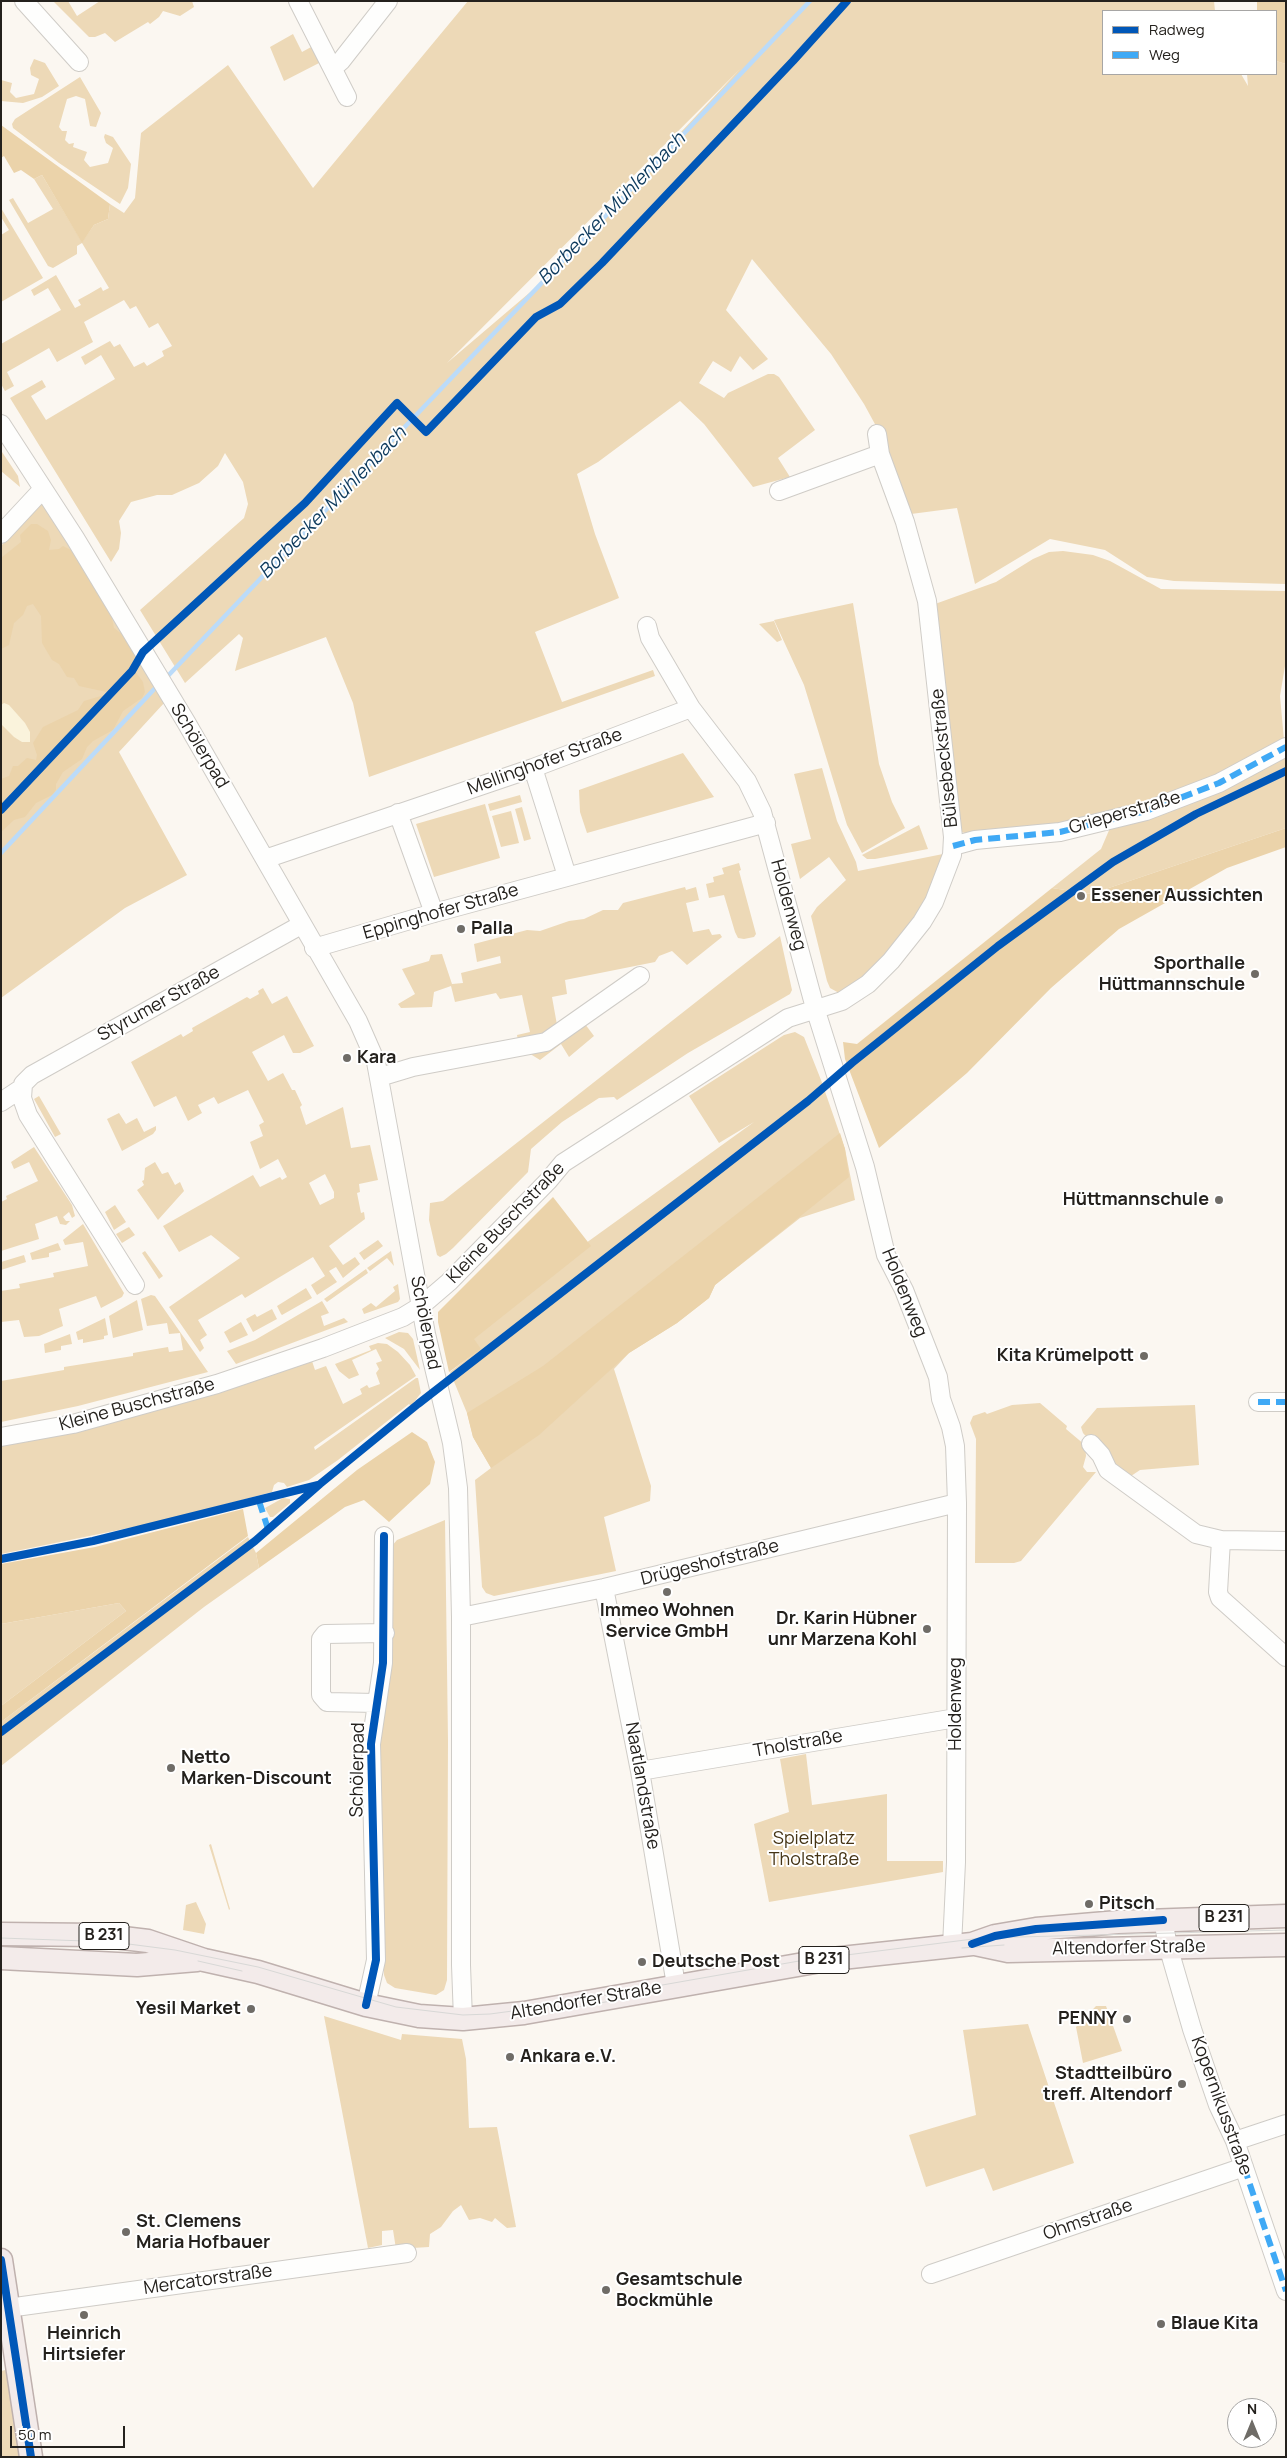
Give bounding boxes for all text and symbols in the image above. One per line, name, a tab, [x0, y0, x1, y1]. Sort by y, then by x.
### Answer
legend	[1102, 10, 1277, 75]
text: Radweg	[1149, 19, 1205, 40]
text: Weg	[1149, 44, 1180, 65]
water label: Borbecker Mühlenbach	[534, 128, 690, 290]
water label: Borbecker Mühlenbach	[255, 422, 411, 584]
street label: Bülsebeckstraße	[927, 687, 963, 829]
street label: Schölerpad	[165, 700, 233, 792]
street label: Mellinghofer Straße	[465, 724, 625, 800]
street label: Grieperstraße	[1067, 787, 1183, 839]
street label: Holdenweg	[765, 857, 811, 953]
street label: Eppinghofer Straße	[361, 879, 521, 945]
place label: Essener Aussichten	[1091, 885, 1263, 907]
marker: Essener Aussichten	[1075, 890, 1087, 902]
place label: Palla	[471, 918, 513, 940]
marker: Palla	[455, 923, 467, 935]
place label: Sporthalle Hüttmannschule	[1099, 953, 1245, 996]
street label: Styrumer Straße	[94, 962, 224, 1046]
marker: Sporthalle Hüttmannschule	[1249, 968, 1261, 980]
place label: Kara	[357, 1047, 396, 1069]
marker: Kara	[341, 1052, 353, 1064]
street label: Kleine Buschstraße	[443, 1158, 569, 1288]
place label: Hüttmannschule	[1063, 1189, 1209, 1211]
marker: Hüttmannschule	[1213, 1194, 1225, 1206]
street label: Holdenweg	[876, 1246, 932, 1340]
street label: Schölerpad	[405, 1274, 445, 1372]
place label: Kita Krümelpott	[997, 1345, 1134, 1367]
marker: Kita Krümelpott	[1138, 1350, 1150, 1362]
street label: Kleine Buschstraße	[57, 1374, 217, 1436]
street label: Drügeshofstraße	[639, 1535, 781, 1591]
marker: Immeo Wohnen Service GmbH	[661, 1586, 673, 1598]
place label: Immeo Wohnen Service GmbH	[600, 1600, 734, 1642]
place label: Dr. Karin Hübner unr Marzena Kohl	[768, 1608, 917, 1650]
marker: Dr. Karin Hübner unr Marzena Kohl	[921, 1623, 933, 1635]
street label: Holdenweg	[945, 1657, 967, 1751]
street label: Naatlandstraße	[620, 1721, 664, 1851]
street label: Schölerpad	[346, 1722, 370, 1818]
street label: Tholstraße	[752, 1726, 844, 1762]
place label: Netto Marken-Discount	[181, 1747, 332, 1790]
marker: Netto Marken-Discount	[165, 1762, 177, 1774]
park label: Spielplatz Tholstraße	[769, 1828, 859, 1870]
place label: Pitsch	[1099, 1893, 1155, 1915]
marker: Pitsch	[1083, 1898, 1095, 1910]
road number: B 231	[1199, 1905, 1249, 1932]
road number: B 231	[79, 1922, 129, 1950]
street label: Altendorfer Straße	[1052, 1936, 1206, 1960]
road number: B 231	[799, 1946, 849, 1974]
place label: Deutsche Post	[652, 1951, 780, 1973]
marker: Deutsche Post	[636, 1956, 648, 1968]
street label: Altendorfer Straße	[509, 1977, 663, 2025]
place label: Yesil Market	[136, 1998, 241, 2020]
marker: Yesil Market	[245, 2003, 257, 2015]
place label: PENNY	[1058, 2008, 1117, 2030]
marker: PENNY	[1121, 2013, 1133, 2025]
street label: Kopernikusstraße	[1186, 2034, 1256, 2178]
place label: Ankara e.V.	[520, 2046, 616, 2068]
marker: Ankara e.V.	[504, 2051, 516, 2063]
place label: Stadtteilbüro treff. Altendorf	[1043, 2063, 1172, 2106]
marker: Stadtteilbüro treff. Altendorf	[1176, 2078, 1188, 2090]
street label: Ohmstraße	[1040, 2195, 1136, 2245]
place label: St. Clemens Maria Hofbauer	[136, 2211, 270, 2254]
marker: St. Clemens Maria Hofbauer	[120, 2226, 132, 2238]
street label: Mercatorstraße	[142, 2260, 274, 2300]
place label: Gesamtschule Bockmühle	[616, 2269, 743, 2312]
marker: Gesamtschule Bockmühle	[600, 2284, 612, 2296]
marker: Heinrich Hirtsiefer	[78, 2309, 90, 2321]
place label: Blaue Kita	[1171, 2313, 1258, 2335]
marker: Blaue Kita	[1155, 2318, 1167, 2330]
place label: Heinrich Hirtsiefer	[42, 2323, 126, 2366]
north arrow	[1227, 2398, 1277, 2448]
text: N	[1247, 2399, 1257, 2418]
scale bar	[12, 2416, 128, 2448]
text: 50 m	[18, 2424, 52, 2445]

